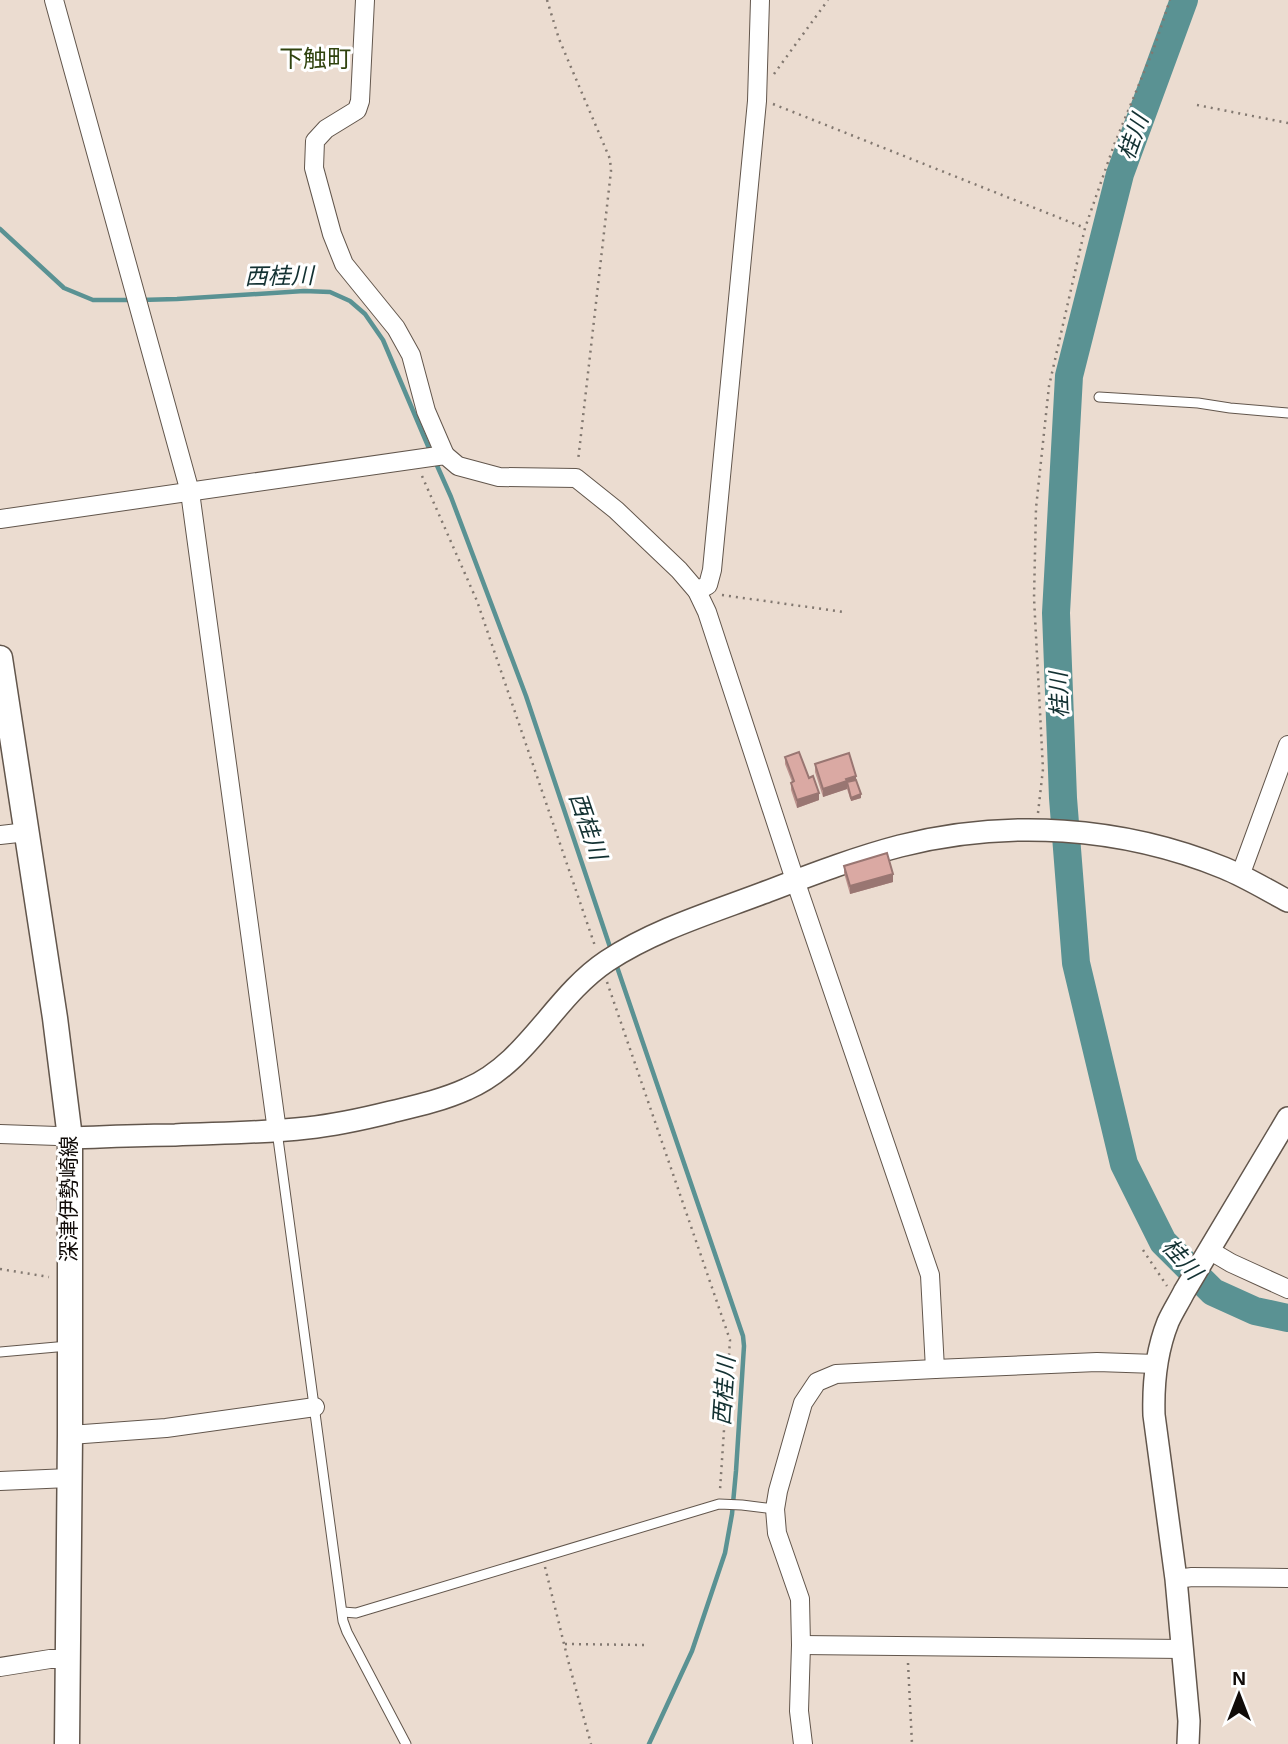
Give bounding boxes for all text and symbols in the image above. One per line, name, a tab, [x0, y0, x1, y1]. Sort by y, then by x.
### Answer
district label: 下触町	[279, 45, 351, 72]
water label: 桂川	[1113, 108, 1154, 163]
water label: 西桂川	[244, 262, 317, 290]
water label: 桂川	[1045, 669, 1073, 718]
water label: 西桂川	[564, 789, 613, 866]
street label: 深津伊勢崎線	[57, 1136, 80, 1262]
water label: 桂川	[1157, 1233, 1209, 1287]
water label: 西桂川	[709, 1353, 740, 1426]
north arrow	[1204, 1660, 1274, 1730]
text: N	[1232, 1668, 1246, 1689]

